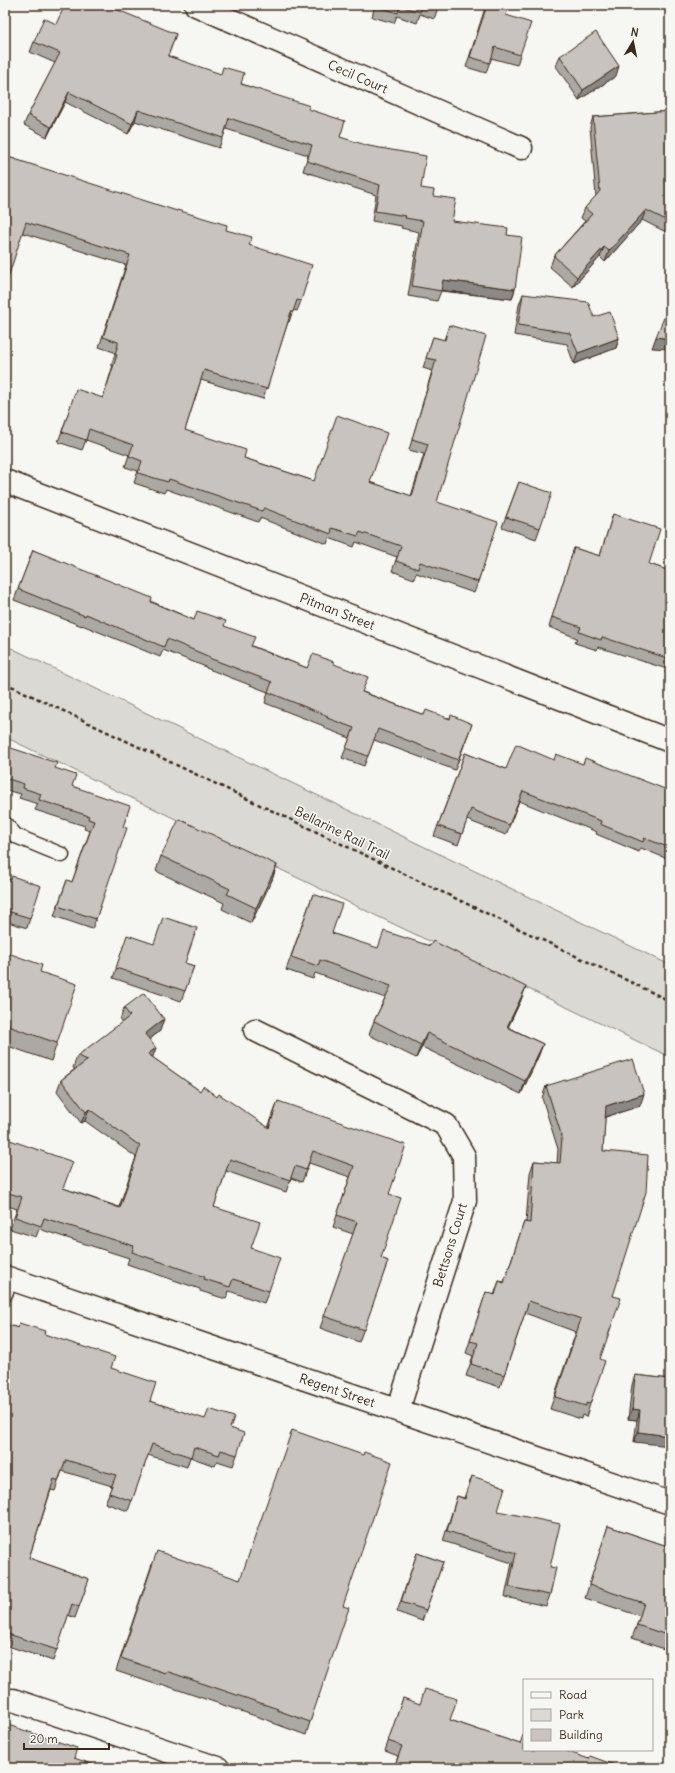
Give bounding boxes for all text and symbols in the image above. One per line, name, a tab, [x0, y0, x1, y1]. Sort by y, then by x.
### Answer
north arrow	[613, 22, 653, 62]
text: N	[630, 25, 640, 40]
street label: Cecil Court	[325, 56, 391, 97]
street label: Pitman Street	[297, 589, 378, 634]
street label: Bellarine Rail Trail	[292, 803, 392, 863]
street label: Bettsons Court	[429, 1200, 471, 1289]
street label: Regent Street	[297, 1369, 378, 1411]
legend	[523, 1679, 653, 1751]
text: Road	[559, 1687, 587, 1702]
text: Park	[559, 1707, 584, 1722]
scale bar	[24, 1725, 109, 1751]
text: Building	[559, 1727, 603, 1742]
text: 20 m	[30, 1731, 58, 1746]

